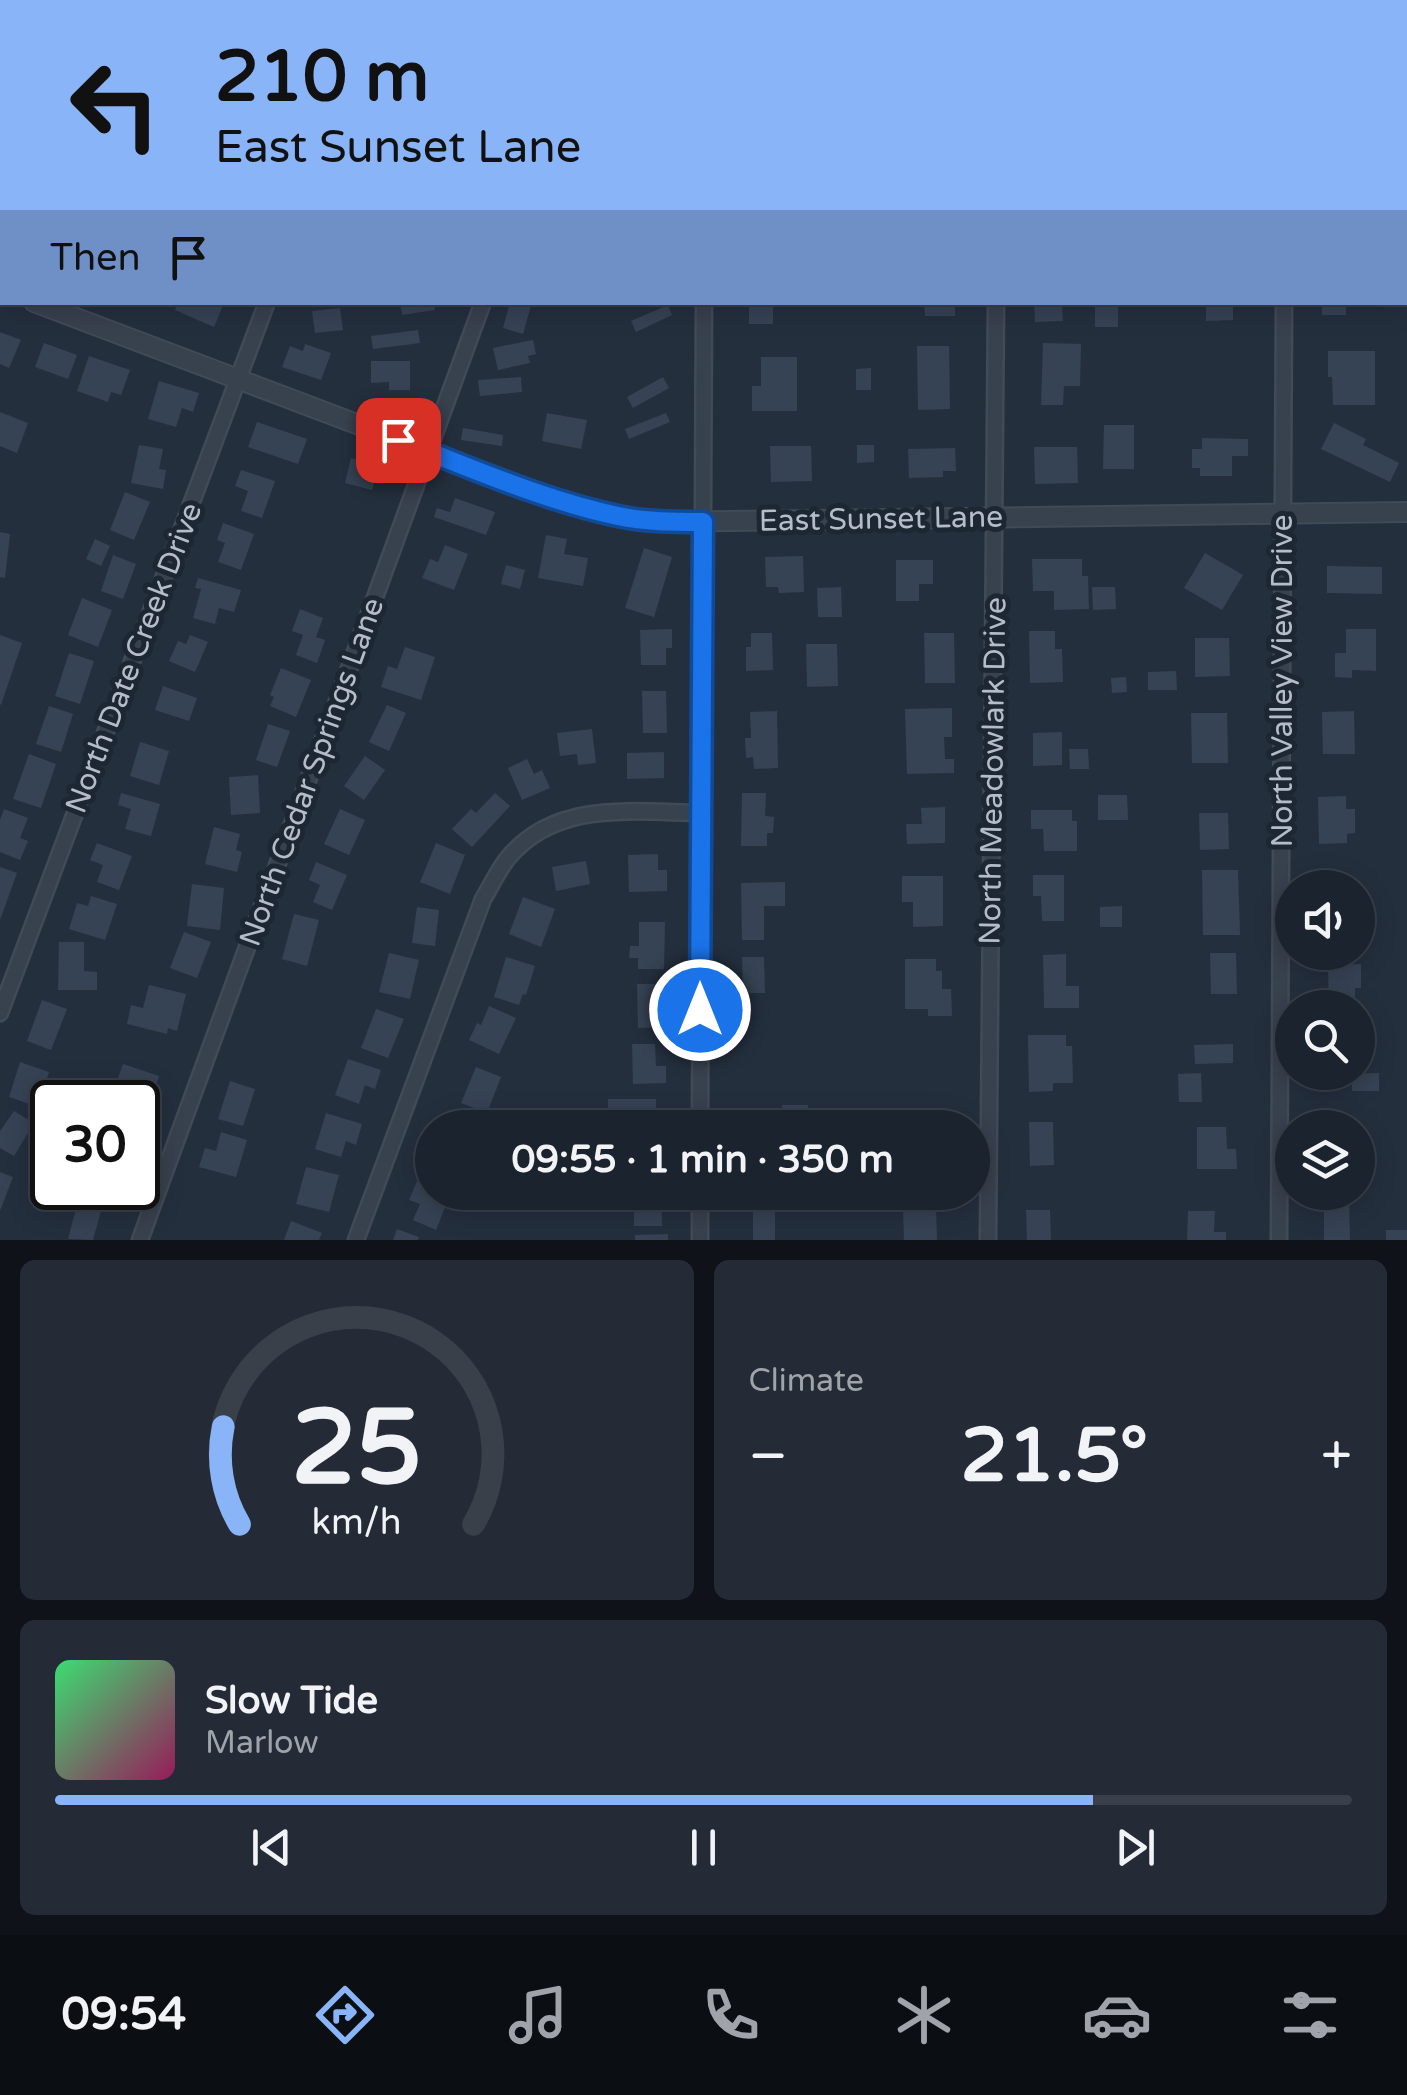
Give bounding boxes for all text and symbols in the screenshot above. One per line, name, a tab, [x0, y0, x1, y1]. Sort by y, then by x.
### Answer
text: 210 m	[215, 36, 429, 120]
icon: left	[50, 40, 180, 170]
text: East Sunset Lane	[215, 121, 581, 175]
icon: arrive	[161, 230, 216, 285]
text: Then	[50, 235, 141, 281]
pin	[356, 398, 441, 483]
icon: arrive	[371, 413, 426, 468]
street label: North Date Creek Drive	[58, 498, 210, 818]
street label: East Sunset Lane	[759, 498, 1003, 540]
street label: North Valley View Drive	[1264, 515, 1301, 847]
street label: North Cedar Springs Lane	[232, 593, 392, 951]
street label: North Meadowlark Drive	[971, 597, 1015, 945]
map controls	[1275, 870, 1375, 1210]
button: sound	[1275, 870, 1375, 970]
position arrow	[648, 958, 752, 1062]
button: search	[1275, 990, 1375, 1090]
speed limit sign: 30	[30, 1080, 160, 1210]
button: layers	[1275, 1110, 1375, 1210]
text: 09:55 · 1 min · 350 m	[511, 1137, 894, 1183]
text: Climate	[749, 1362, 864, 1400]
text: 25	[291, 1387, 422, 1512]
text: 21.5°	[961, 1411, 1148, 1501]
text: −	[749, 1424, 788, 1490]
text: +	[1321, 1424, 1352, 1490]
text: km/h	[312, 1501, 402, 1544]
text: Slow Tide	[205, 1678, 378, 1724]
text: Marlow	[205, 1724, 319, 1762]
icon: previous	[244, 1820, 299, 1875]
icon: pause	[676, 1820, 731, 1875]
icon: next	[1108, 1820, 1163, 1875]
icon: directions	[310, 1980, 380, 2050]
icon: music	[503, 1980, 573, 2050]
icon: phone	[696, 1980, 766, 2050]
icon: climate	[889, 1980, 959, 2050]
icon: car	[1082, 1980, 1152, 2050]
icon: filters	[1275, 1980, 1345, 2050]
text: 09:54	[62, 1988, 186, 2042]

